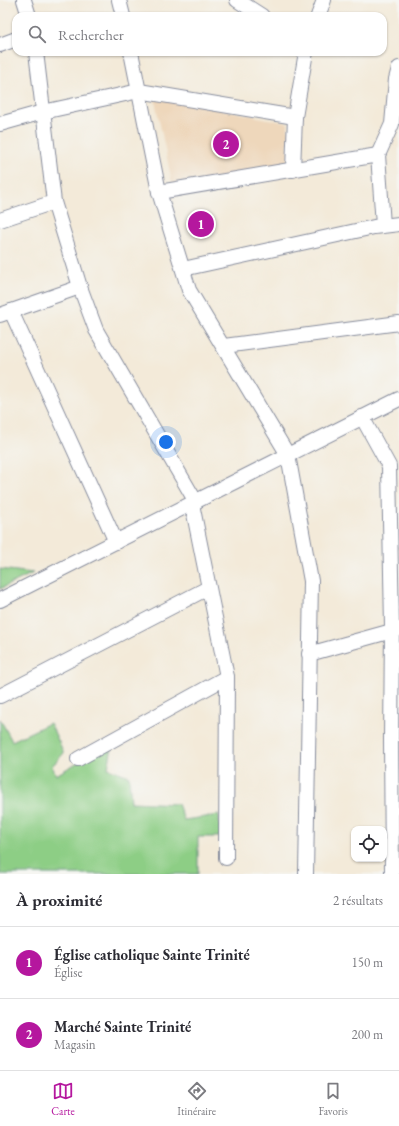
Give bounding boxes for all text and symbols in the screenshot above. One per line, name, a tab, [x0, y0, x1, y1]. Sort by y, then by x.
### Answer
search box	[12, 12, 387, 56]
icon: search	[26, 23, 48, 45]
text: Rechercher	[58, 25, 124, 44]
pin: 2	[213, 129, 239, 159]
pin: 1	[188, 209, 214, 239]
your location	[156, 432, 176, 452]
map controls	[351, 826, 387, 862]
button: locate	[351, 826, 387, 862]
text: À proximité	[16, 889, 102, 911]
text: 2 résultats	[333, 892, 383, 909]
text: Église catholique Sainte Trinité	[54, 945, 250, 964]
text: 1	[26, 954, 32, 971]
text: 150 m	[352, 954, 383, 971]
text: Église	[54, 964, 83, 981]
text: Marché Sainte Trinité	[54, 1017, 191, 1036]
text: 2	[26, 1026, 32, 1043]
text: 200 m	[352, 1026, 383, 1043]
text: Magasin	[54, 1036, 96, 1053]
tab: Carte	[51, 1080, 75, 1118]
tab: Itinéraire	[177, 1080, 216, 1118]
tab: Favoris	[318, 1080, 348, 1118]

